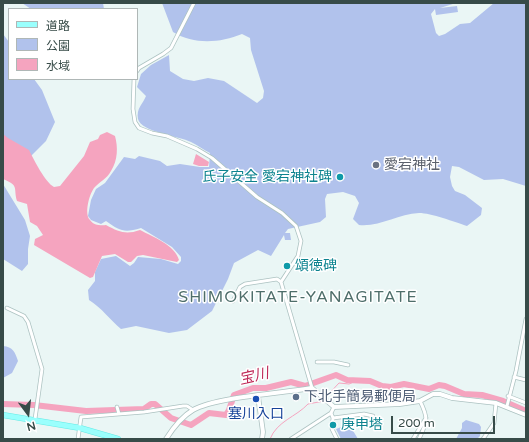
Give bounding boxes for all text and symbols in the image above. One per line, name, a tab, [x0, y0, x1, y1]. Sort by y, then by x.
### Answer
legend	[8, 8, 138, 80]
text: 道路	[46, 19, 70, 33]
text: 公園	[46, 39, 70, 53]
text: 水域	[46, 59, 70, 73]
place label: 愛宕神社	[384, 157, 440, 173]
marker: 愛宕神社	[371, 160, 381, 170]
place label: 氏子安全 愛宕神社碑	[202, 169, 332, 185]
marker: 氏子安全 愛宕神社碑	[335, 172, 345, 182]
place label: 頌徳碑	[295, 258, 337, 274]
marker: 頌徳碑	[282, 261, 292, 271]
district label: SHIMOKITATE-YANAGITATE	[178, 288, 418, 308]
water label: 宝川	[237, 365, 271, 389]
place label: 下北手簡易郵便局	[304, 389, 416, 405]
marker: 下北手簡易郵便局	[291, 392, 301, 402]
north arrow	[8, 394, 48, 434]
marker: 塞川入口	[251, 394, 261, 404]
place label: 塞川入口	[228, 406, 284, 422]
scale bar	[393, 408, 497, 434]
text: 200 m	[398, 416, 435, 430]
place label: 庚申塔	[341, 417, 383, 433]
text: N	[25, 419, 37, 433]
marker: 庚申塔	[328, 420, 338, 430]

